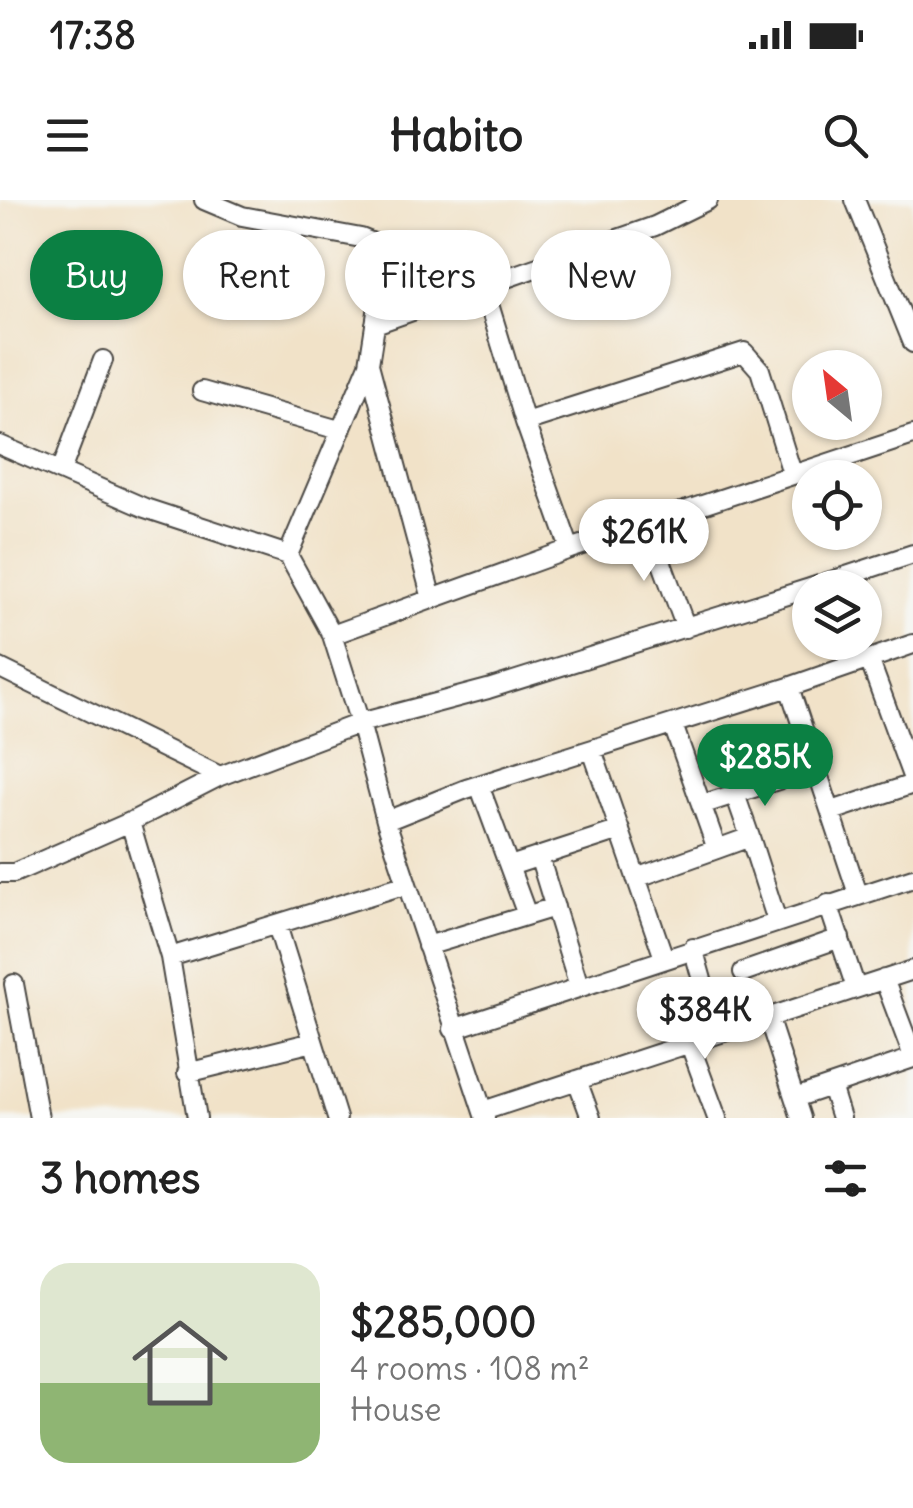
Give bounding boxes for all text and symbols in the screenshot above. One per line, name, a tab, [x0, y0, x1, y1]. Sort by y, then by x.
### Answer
text: 17:38	[50, 12, 136, 59]
text: Habito	[390, 107, 523, 163]
icon: menu	[40, 108, 95, 163]
icon: search	[818, 108, 873, 163]
chip: Buy	[30, 230, 163, 320]
chip: Rent	[183, 230, 325, 320]
chip: Filters	[345, 230, 511, 320]
chip: New	[531, 230, 671, 320]
north arrow	[792, 350, 882, 440]
map controls	[792, 350, 882, 660]
button: locate	[792, 460, 882, 550]
pin: $261K	[574, 499, 714, 584]
text: $261K	[601, 511, 687, 552]
button: layers	[792, 570, 882, 660]
pin: $285K	[695, 724, 835, 809]
text: $285K	[719, 736, 811, 777]
pin: $384K	[635, 977, 775, 1062]
text: $384K	[659, 989, 751, 1030]
icon: filters	[818, 1151, 873, 1206]
text: 3 homes	[40, 1152, 200, 1204]
text: $285,000	[350, 1296, 536, 1348]
icon: home	[120, 1303, 240, 1423]
text: 4 rooms · 108 m²	[350, 1348, 590, 1389]
text: House	[350, 1389, 441, 1430]

